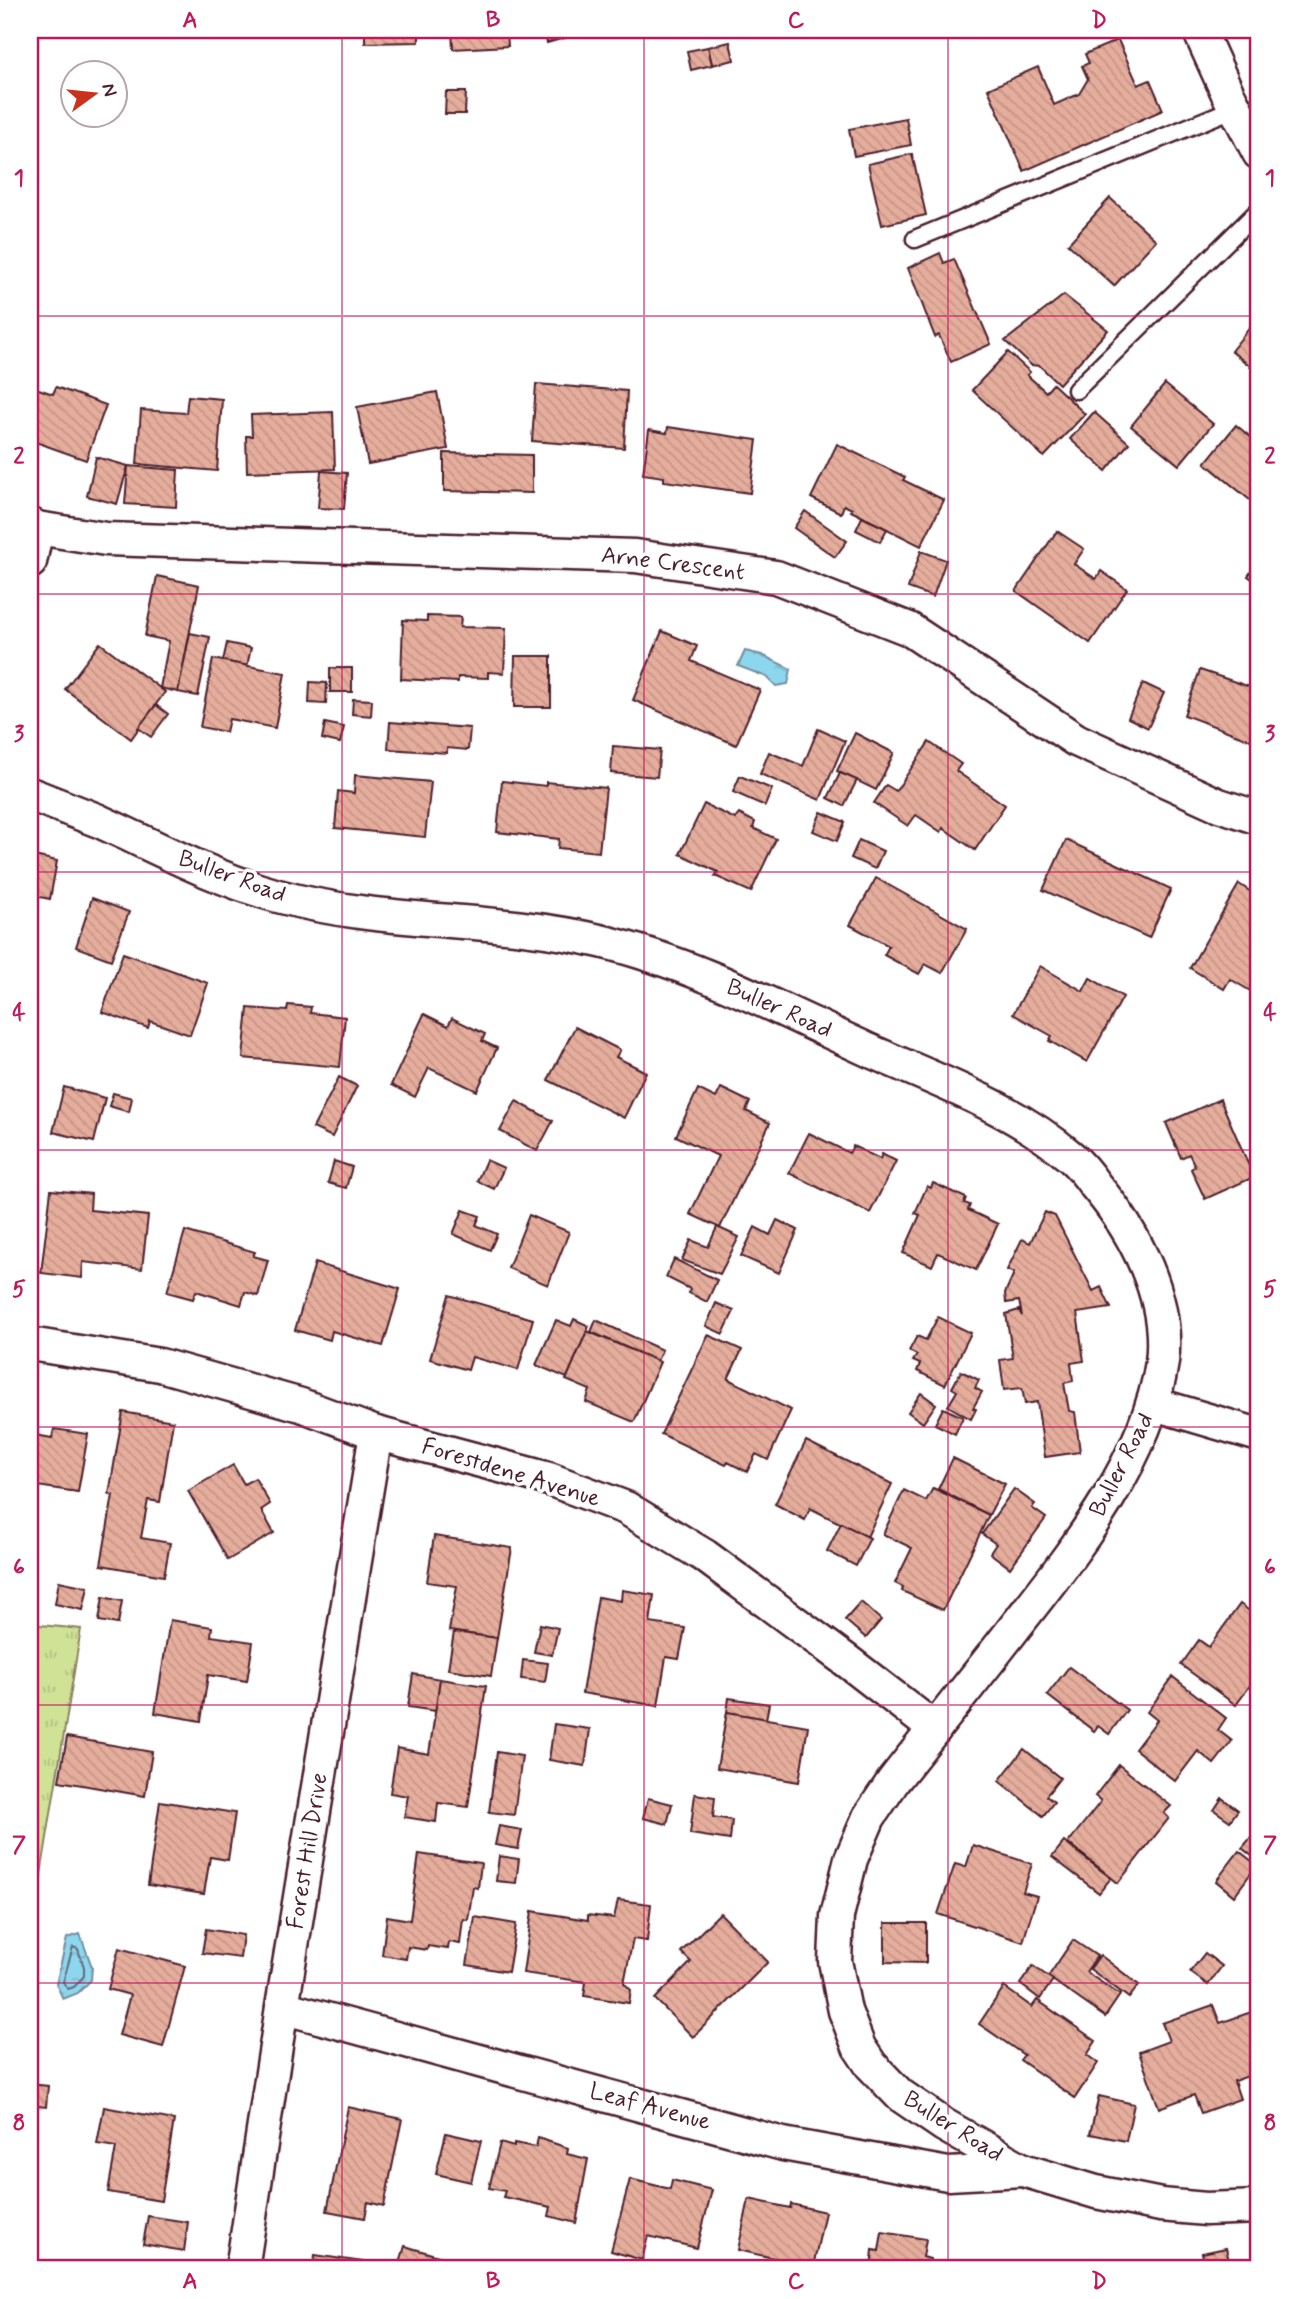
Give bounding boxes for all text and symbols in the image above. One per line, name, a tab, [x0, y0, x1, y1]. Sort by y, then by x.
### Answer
text: A	[182, 6, 198, 36]
text: B	[486, 6, 501, 36]
text: C	[788, 6, 805, 36]
text: D	[1091, 6, 1107, 36]
north arrow	[60, 60, 130, 130]
text: N	[95, 81, 123, 99]
text: 1	[14, 164, 24, 194]
text: 1	[1265, 164, 1275, 194]
text: 2	[13, 442, 25, 472]
text: 2	[1264, 442, 1276, 472]
street label: Arne Crescent	[599, 540, 747, 588]
text: 3	[14, 720, 25, 750]
text: 3	[1265, 720, 1276, 750]
street label: Buller Road	[174, 843, 290, 911]
street label: Buller Road	[721, 972, 837, 1046]
text: 4	[12, 998, 26, 1028]
text: 4	[1263, 998, 1277, 1028]
text: 5	[12, 1275, 26, 1305]
text: 5	[1263, 1275, 1277, 1305]
street label: Buller Road	[1083, 1408, 1161, 1522]
street label: Forestdene Avenue	[418, 1431, 604, 1515]
text: 6	[13, 1553, 25, 1583]
text: 6	[1264, 1553, 1276, 1583]
street label: Forest Hill Drive	[280, 1771, 336, 1931]
text: 7	[12, 1831, 26, 1861]
text: 7	[1263, 1831, 1277, 1861]
street label: Leaf Avenue	[586, 2076, 714, 2138]
street label: Buller Road	[897, 2084, 1009, 2170]
text: 8	[13, 2109, 25, 2139]
text: 8	[1264, 2109, 1276, 2139]
text: A	[182, 2267, 198, 2297]
text: B	[486, 2267, 501, 2297]
text: C	[788, 2267, 805, 2297]
text: D	[1091, 2267, 1107, 2297]

